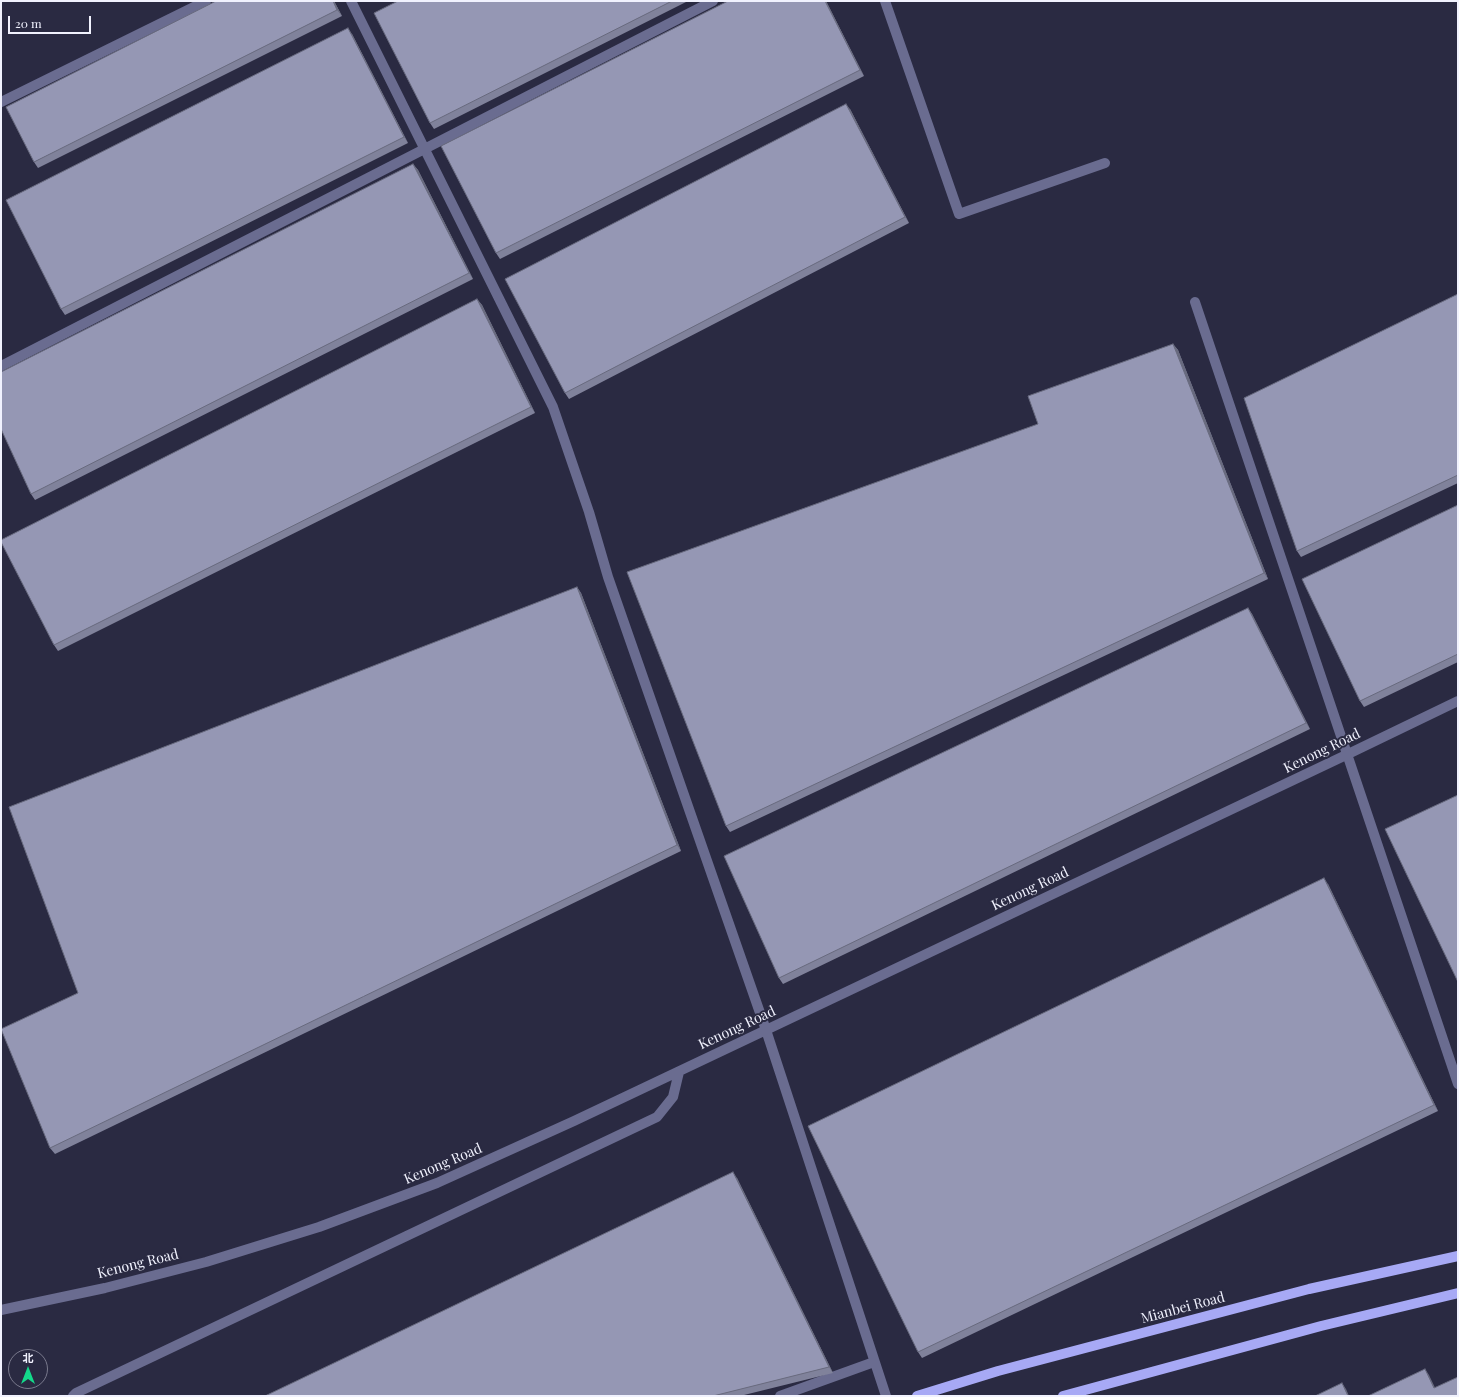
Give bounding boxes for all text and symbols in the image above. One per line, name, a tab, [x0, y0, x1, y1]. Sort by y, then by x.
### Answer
scale bar	[10, 8, 93, 34]
text: 20 m	[15, 15, 42, 31]
street label: Kenong Road	[1281, 725, 1363, 777]
street label: Kenong Road	[989, 864, 1071, 914]
street label: Kenong Road	[696, 1003, 778, 1053]
street label: Kenong Road	[401, 1140, 485, 1188]
street label: Kenong Road	[96, 1246, 180, 1282]
street label: Mianbei Road	[1139, 1289, 1227, 1327]
north arrow	[8, 1349, 48, 1389]
text: 北	[23, 1350, 34, 1365]

